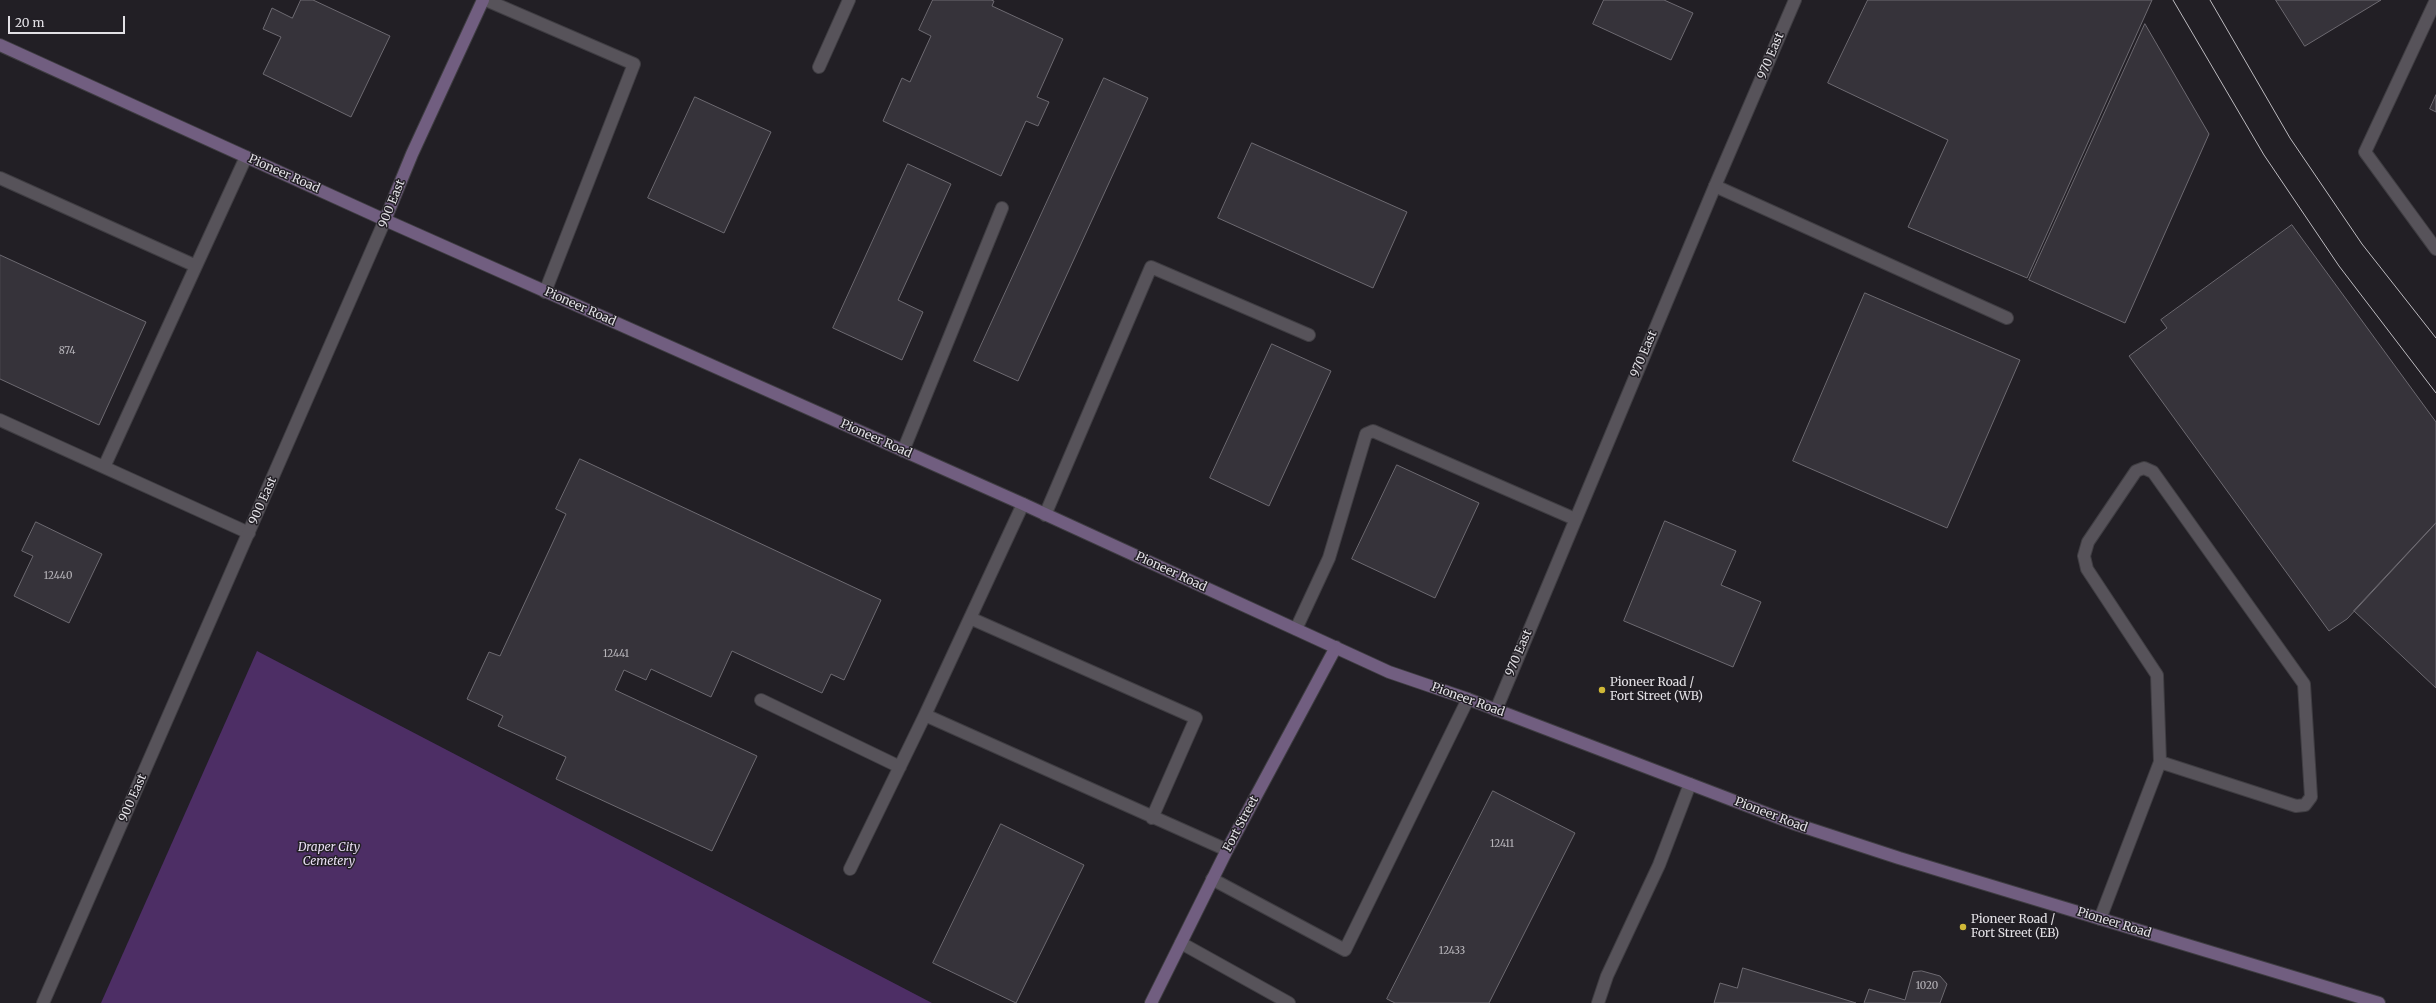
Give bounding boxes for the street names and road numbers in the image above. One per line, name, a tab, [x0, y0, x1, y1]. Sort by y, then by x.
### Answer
street label: 970 East	[1755, 31, 1787, 81]
street label: Pioneer Road	[246, 152, 322, 196]
street label: 900 East	[376, 178, 408, 230]
street label: Pioneer Road	[542, 285, 618, 329]
street label: 970 East	[1628, 329, 1660, 379]
street label: Pioneer Road	[838, 417, 914, 461]
street label: 900 East	[246, 475, 280, 527]
street label: Pioneer Road	[1133, 549, 1209, 595]
street label: 970 East	[1503, 628, 1535, 678]
street label: Pioneer Road	[1430, 680, 1506, 720]
street label: 900 East	[116, 772, 150, 824]
street label: Fort Street	[1220, 794, 1262, 854]
street label: Pioneer Road	[1733, 795, 1809, 835]
street label: Pioneer Road	[2075, 905, 2153, 941]

